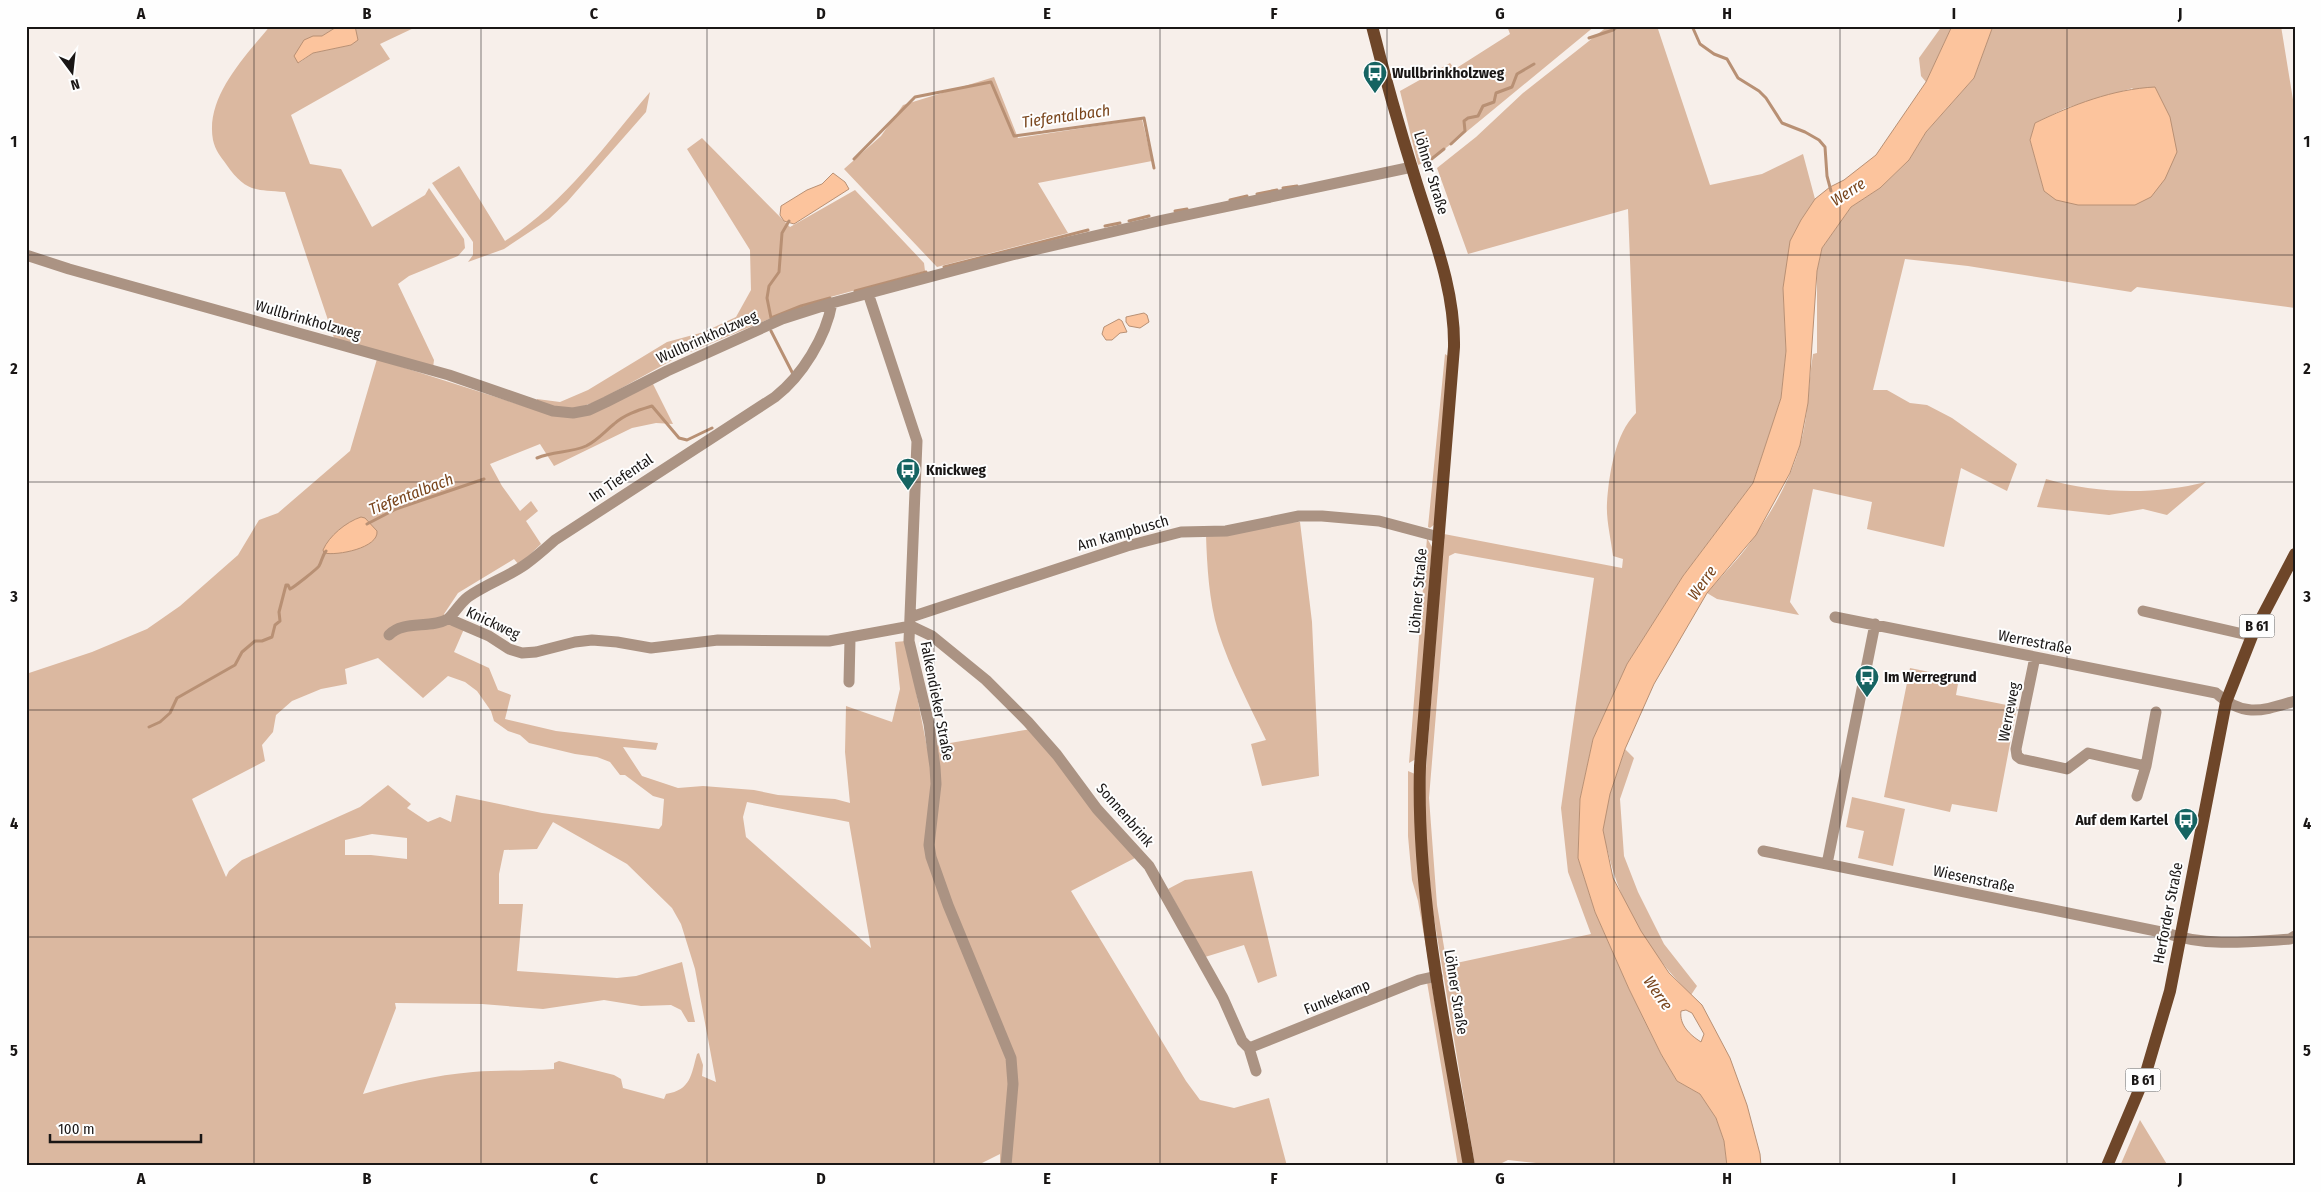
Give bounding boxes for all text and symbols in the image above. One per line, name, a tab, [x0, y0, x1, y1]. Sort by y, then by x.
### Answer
text: A	[136, 4, 146, 23]
text: B	[363, 4, 372, 23]
text: C	[590, 4, 599, 23]
text: D	[816, 4, 826, 23]
text: E	[1043, 4, 1051, 23]
text: F	[1270, 4, 1278, 23]
text: G	[1495, 4, 1505, 23]
text: H	[1722, 4, 1732, 23]
text: I	[1952, 4, 1956, 23]
text: J	[2177, 4, 2182, 23]
north arrow	[48, 48, 98, 98]
bus stop icon: Wullbrinkholzweg	[1362, 60, 1388, 94]
place label: Wullbrinkholzweg	[1392, 64, 1505, 82]
text: N	[69, 75, 81, 93]
water label: Tiefentalbach	[1021, 100, 1111, 132]
street label: Löhner Straße	[1410, 129, 1452, 217]
text: 1	[11, 132, 17, 151]
text: 1	[2304, 132, 2310, 151]
water label: Werre	[1827, 174, 1869, 210]
street label: Wullbrinkholzweg	[253, 296, 363, 344]
street label: Wullbrinkholzweg	[654, 307, 760, 367]
text: 2	[9, 359, 18, 378]
text: 2	[2302, 359, 2311, 378]
street label: Im Tiefental	[586, 450, 656, 506]
bus stop icon: Knickweg	[895, 457, 921, 491]
place label: Knickweg	[926, 461, 987, 479]
water label: Tiefentalbach	[366, 469, 456, 519]
street label: Am Kampbusch	[1075, 511, 1171, 555]
street label: Löhner Straße	[1405, 547, 1431, 635]
water label: Werre	[1683, 562, 1721, 604]
text: 3	[9, 587, 18, 606]
text: 3	[2302, 587, 2311, 606]
street label: Knickweg	[463, 603, 523, 643]
road number: B 61	[2240, 614, 2274, 638]
street label: Werrestraße	[1997, 626, 2073, 658]
street label: Falkendieker Straße	[917, 640, 957, 762]
bus stop icon: Im Werregrund	[1854, 664, 1880, 698]
place label: Im Werregrund	[1884, 668, 1977, 686]
street label: Werreweg	[1994, 681, 2024, 743]
street label: Sonnenbrink	[1093, 780, 1157, 850]
bus stop icon: Auf dem Kartel	[2173, 807, 2199, 841]
place label: Auf dem Kartel	[2074, 811, 2169, 829]
text: 4	[10, 814, 18, 833]
text: 4	[2303, 814, 2311, 833]
street label: Herforder Straße	[2149, 861, 2187, 965]
street label: Wiesenstraße	[1932, 862, 2016, 896]
street label: Löhner Straße	[1440, 948, 1472, 1036]
water label: Werre	[1639, 972, 1677, 1014]
street label: Funkekamp	[1301, 976, 1373, 1018]
text: 5	[10, 1041, 18, 1060]
text: 5	[2303, 1041, 2311, 1060]
road number: B 61	[2126, 1068, 2160, 1092]
scale bar	[50, 1112, 201, 1144]
text: 100 m	[58, 1120, 95, 1138]
text: A	[136, 1169, 146, 1188]
text: B	[363, 1169, 372, 1188]
text: C	[590, 1169, 599, 1188]
text: D	[816, 1169, 826, 1188]
text: E	[1043, 1169, 1051, 1188]
text: F	[1270, 1169, 1278, 1188]
text: G	[1495, 1169, 1505, 1188]
text: H	[1722, 1169, 1732, 1188]
text: I	[1952, 1169, 1956, 1188]
text: J	[2177, 1169, 2182, 1188]

